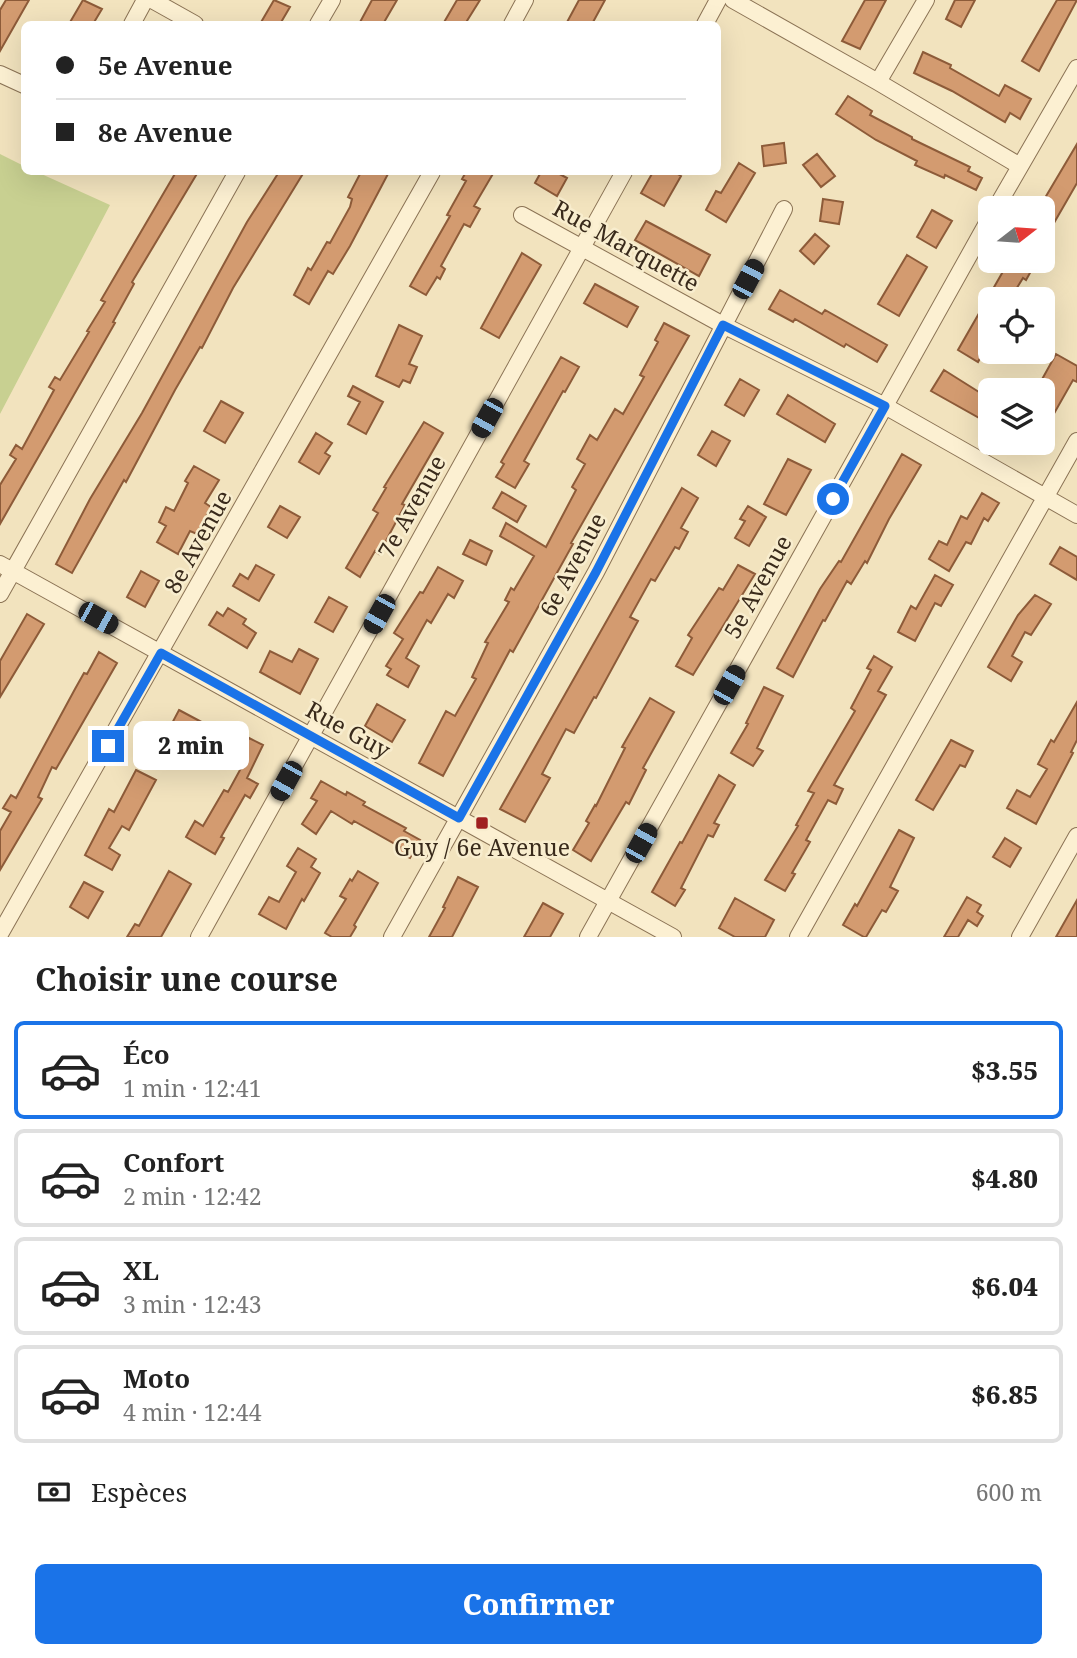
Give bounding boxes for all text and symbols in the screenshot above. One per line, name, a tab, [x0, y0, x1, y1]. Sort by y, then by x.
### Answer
text: 5e Avenue	[98, 47, 233, 83]
text: 8e Avenue	[98, 114, 233, 150]
street label: Rue Marquette	[548, 192, 705, 299]
north arrow	[978, 196, 1055, 273]
map controls	[978, 196, 1055, 455]
car	[729, 256, 768, 302]
button: locate	[978, 287, 1055, 364]
button: layers	[978, 378, 1055, 455]
car	[468, 395, 507, 441]
street label: 7e Avenue	[370, 449, 453, 564]
route start	[817, 483, 849, 515]
street label: 8e Avenue	[156, 484, 239, 599]
street label: 6e Avenue	[531, 507, 613, 622]
street label: 5e Avenue	[716, 529, 799, 644]
car	[360, 591, 399, 637]
car	[75, 599, 122, 637]
car	[710, 662, 749, 708]
street label: Rue Guy	[300, 693, 396, 765]
callout: 2 min	[132, 722, 248, 770]
text: 2 min	[158, 729, 224, 761]
route end	[92, 730, 124, 762]
car	[267, 758, 306, 804]
marker: Guy / 6e Avenue	[474, 815, 490, 831]
car	[622, 820, 661, 866]
place label: Guy / 6e Avenue	[394, 831, 570, 863]
text: Choisir une course	[35, 957, 338, 1000]
text: Éco	[123, 1036, 170, 1072]
icon: car	[39, 1039, 102, 1102]
text: $3.55	[971, 1052, 1038, 1088]
text: 1 min · 12:41	[123, 1072, 261, 1104]
text: Confort	[123, 1144, 224, 1180]
icon: car	[39, 1147, 102, 1210]
text: $4.80	[971, 1160, 1038, 1196]
text: 2 min · 12:42	[123, 1180, 261, 1212]
text: XL	[123, 1252, 159, 1288]
icon: car	[39, 1255, 102, 1318]
text: $6.04	[971, 1268, 1038, 1304]
text: 3 min · 12:43	[123, 1288, 261, 1320]
text: Moto	[123, 1360, 190, 1396]
icon: car	[39, 1363, 102, 1426]
text: $6.85	[971, 1376, 1038, 1412]
text: 4 min · 12:44	[123, 1396, 261, 1428]
icon: cash	[35, 1473, 73, 1511]
text: Espèces	[91, 1474, 187, 1510]
text: 600 m	[976, 1476, 1042, 1508]
button: Confirmer	[35, 1564, 1042, 1644]

